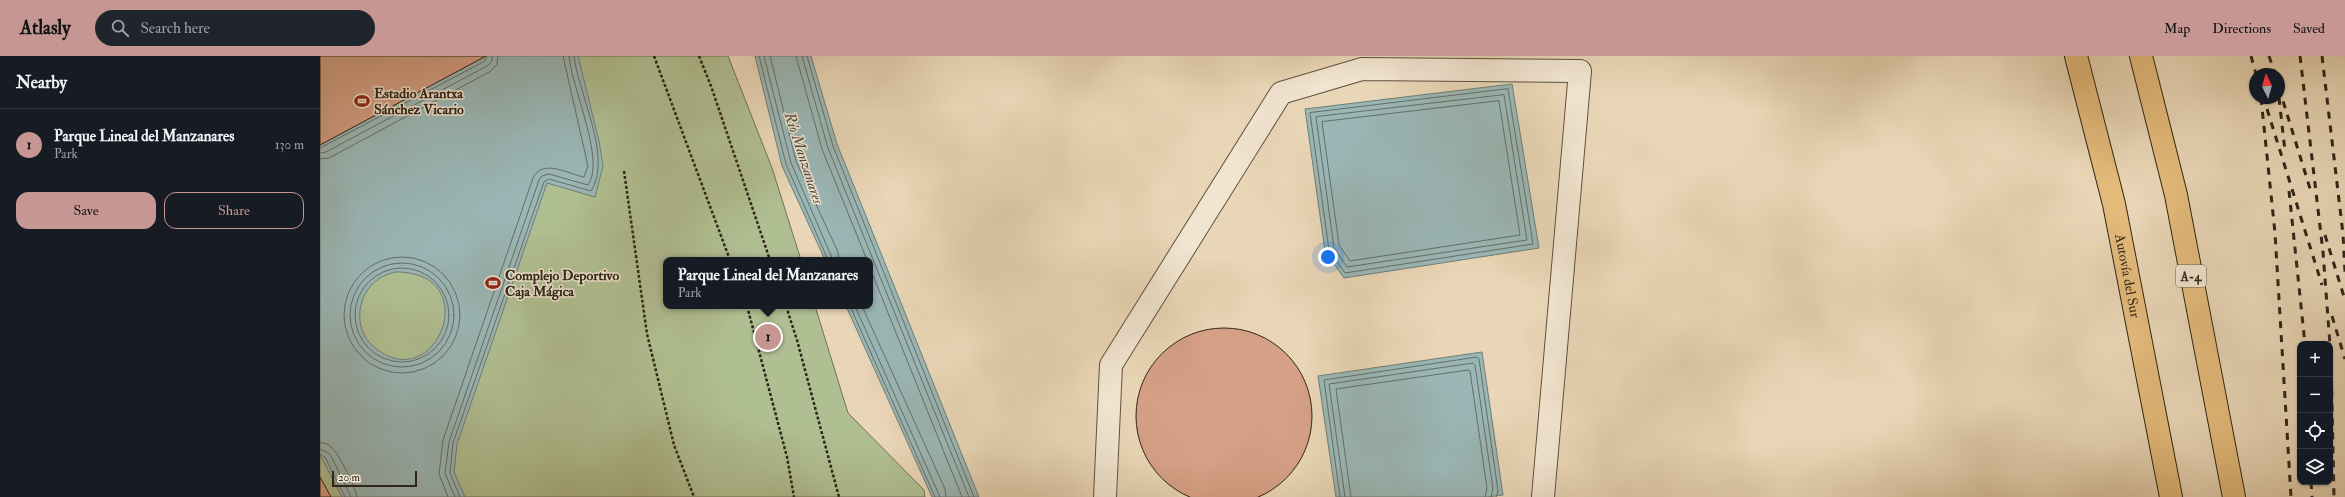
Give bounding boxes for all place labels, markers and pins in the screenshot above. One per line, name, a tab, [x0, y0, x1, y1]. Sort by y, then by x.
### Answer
place label: Estadio Arantxa Sánchez Vicario	[374, 85, 464, 118]
sports icon: Estadio Arantxa Sánchez Vicario	[353, 92, 371, 110]
place label: Complejo Deportivo Caja Mágica	[505, 267, 620, 301]
sports icon: Complejo Deportivo Caja Mágica	[484, 274, 502, 292]
pin: 1	[755, 322, 781, 352]

